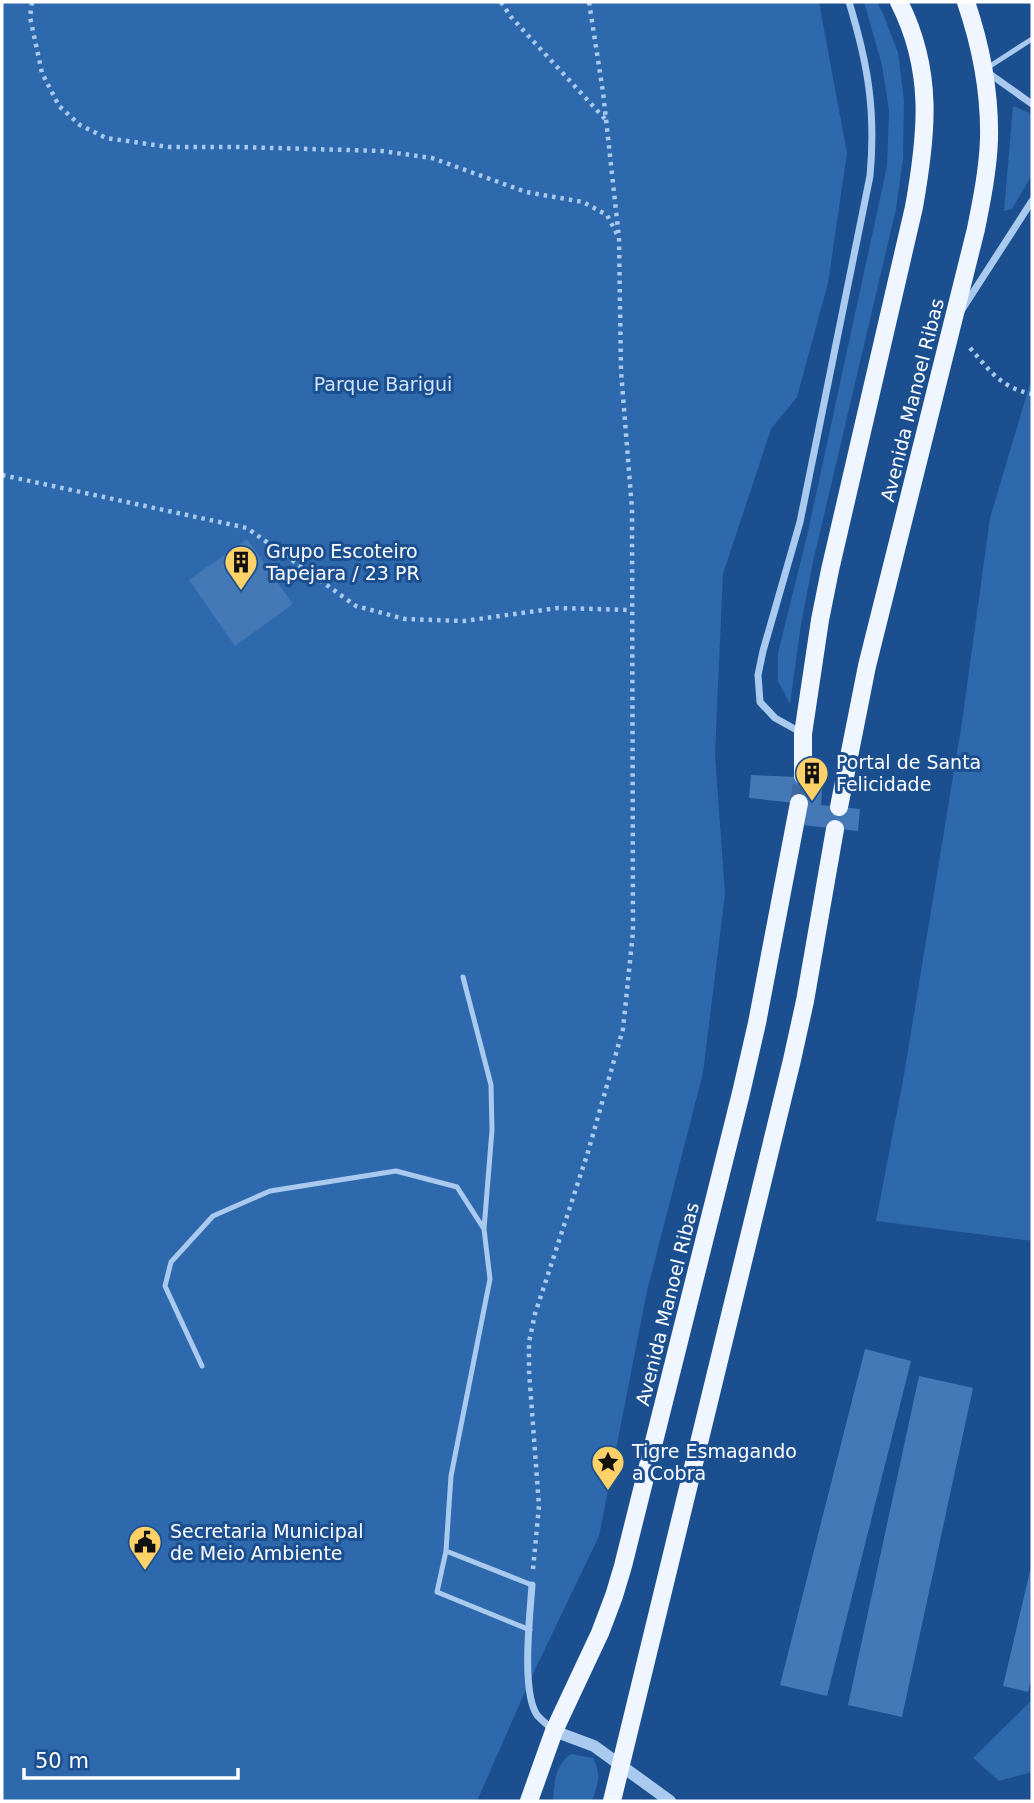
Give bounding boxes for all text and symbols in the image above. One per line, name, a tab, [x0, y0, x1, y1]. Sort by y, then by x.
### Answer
street label: Avenida Manoel Ribas	[876, 296, 948, 504]
park label: Parque Barigui	[314, 373, 452, 395]
place label: Grupo Escoteiro Tapejara / 23 PR	[265, 540, 420, 584]
building icon: Grupo Escoteiro Tapejara / 23 PR	[222, 543, 260, 592]
place label: Portal de Santa Felicidade	[836, 751, 981, 795]
building icon: Portal de Santa Felicidade	[793, 754, 831, 803]
street label: Avenida Manoel Ribas	[631, 1200, 703, 1408]
place label: Tigre Esmagando a Cobra	[631, 1440, 797, 1484]
place icon: Tigre Esmagando a Cobra	[589, 1443, 627, 1492]
place label: Secretaria Municipal de Meio Ambiente	[170, 1520, 364, 1564]
public building icon: Secretaria Municipal de Meio Ambiente	[126, 1523, 164, 1572]
scale bar	[24, 1736, 238, 1780]
text: 50 m	[35, 1749, 89, 1773]

